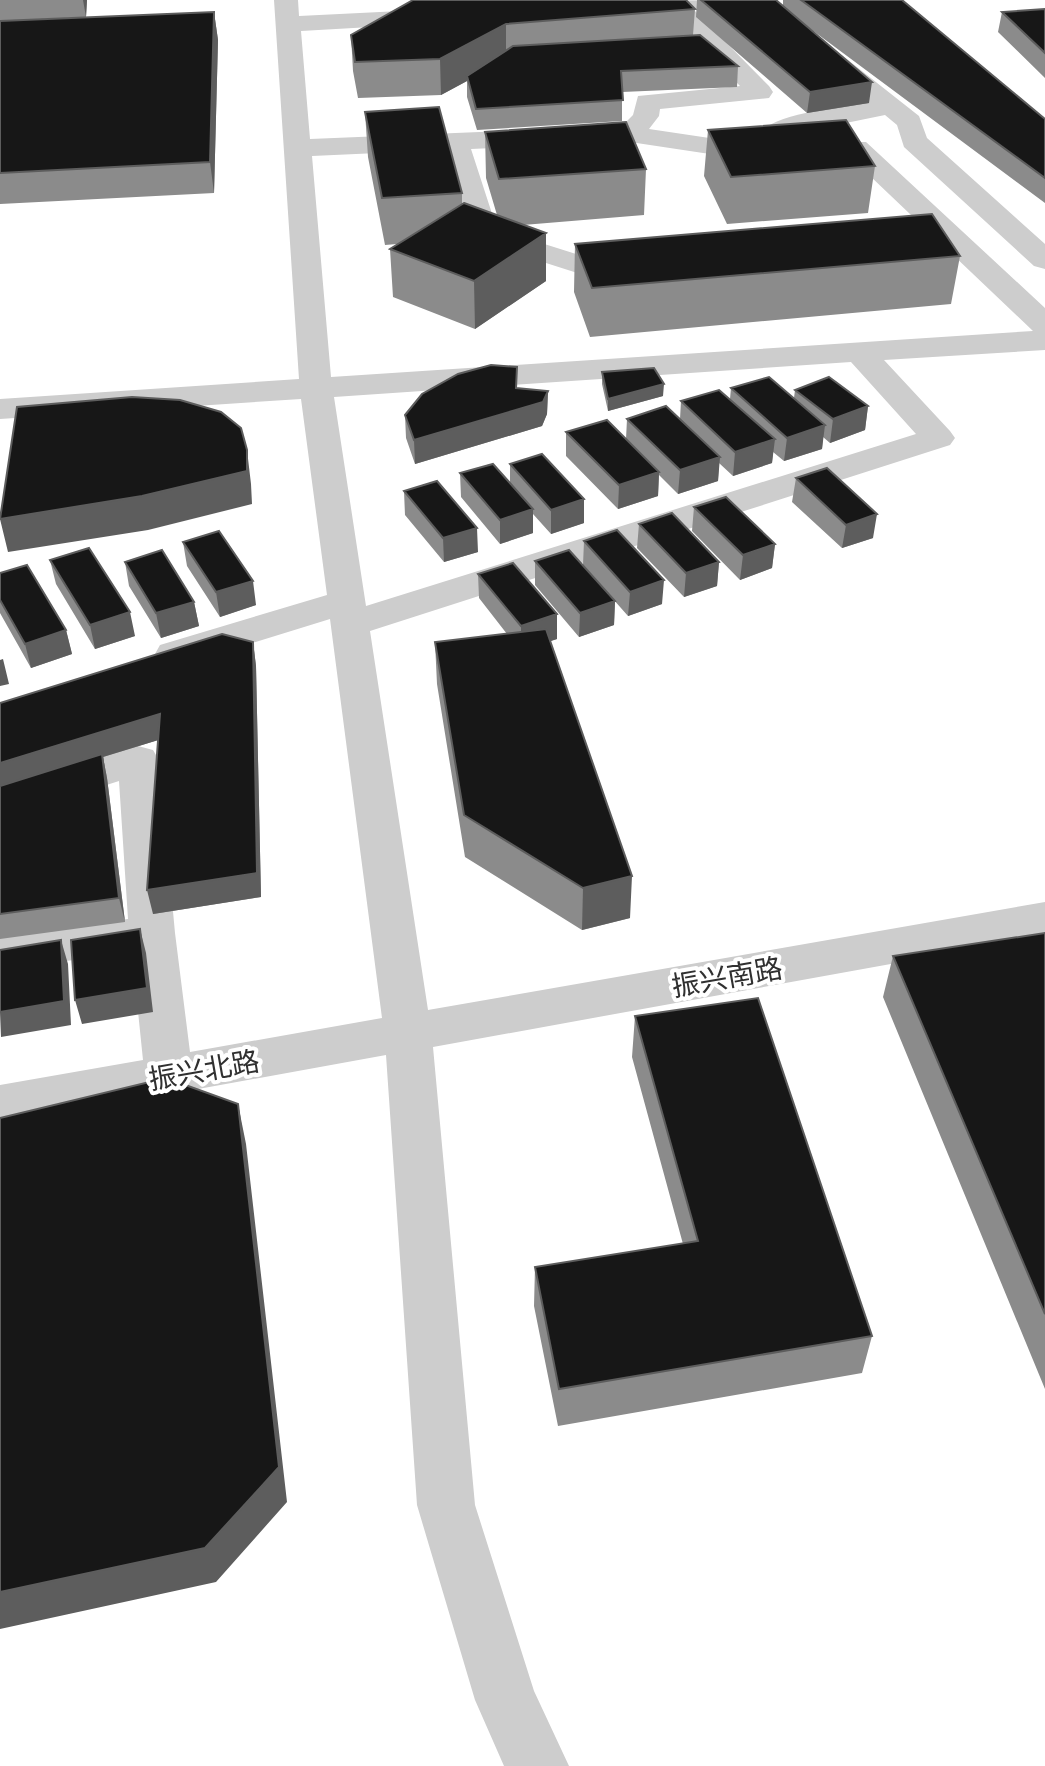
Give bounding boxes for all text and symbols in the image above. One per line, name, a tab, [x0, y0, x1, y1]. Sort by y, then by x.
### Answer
street label: 振兴南路	[669, 949, 785, 1005]
street label: 振兴北路	[146, 1042, 262, 1098]

